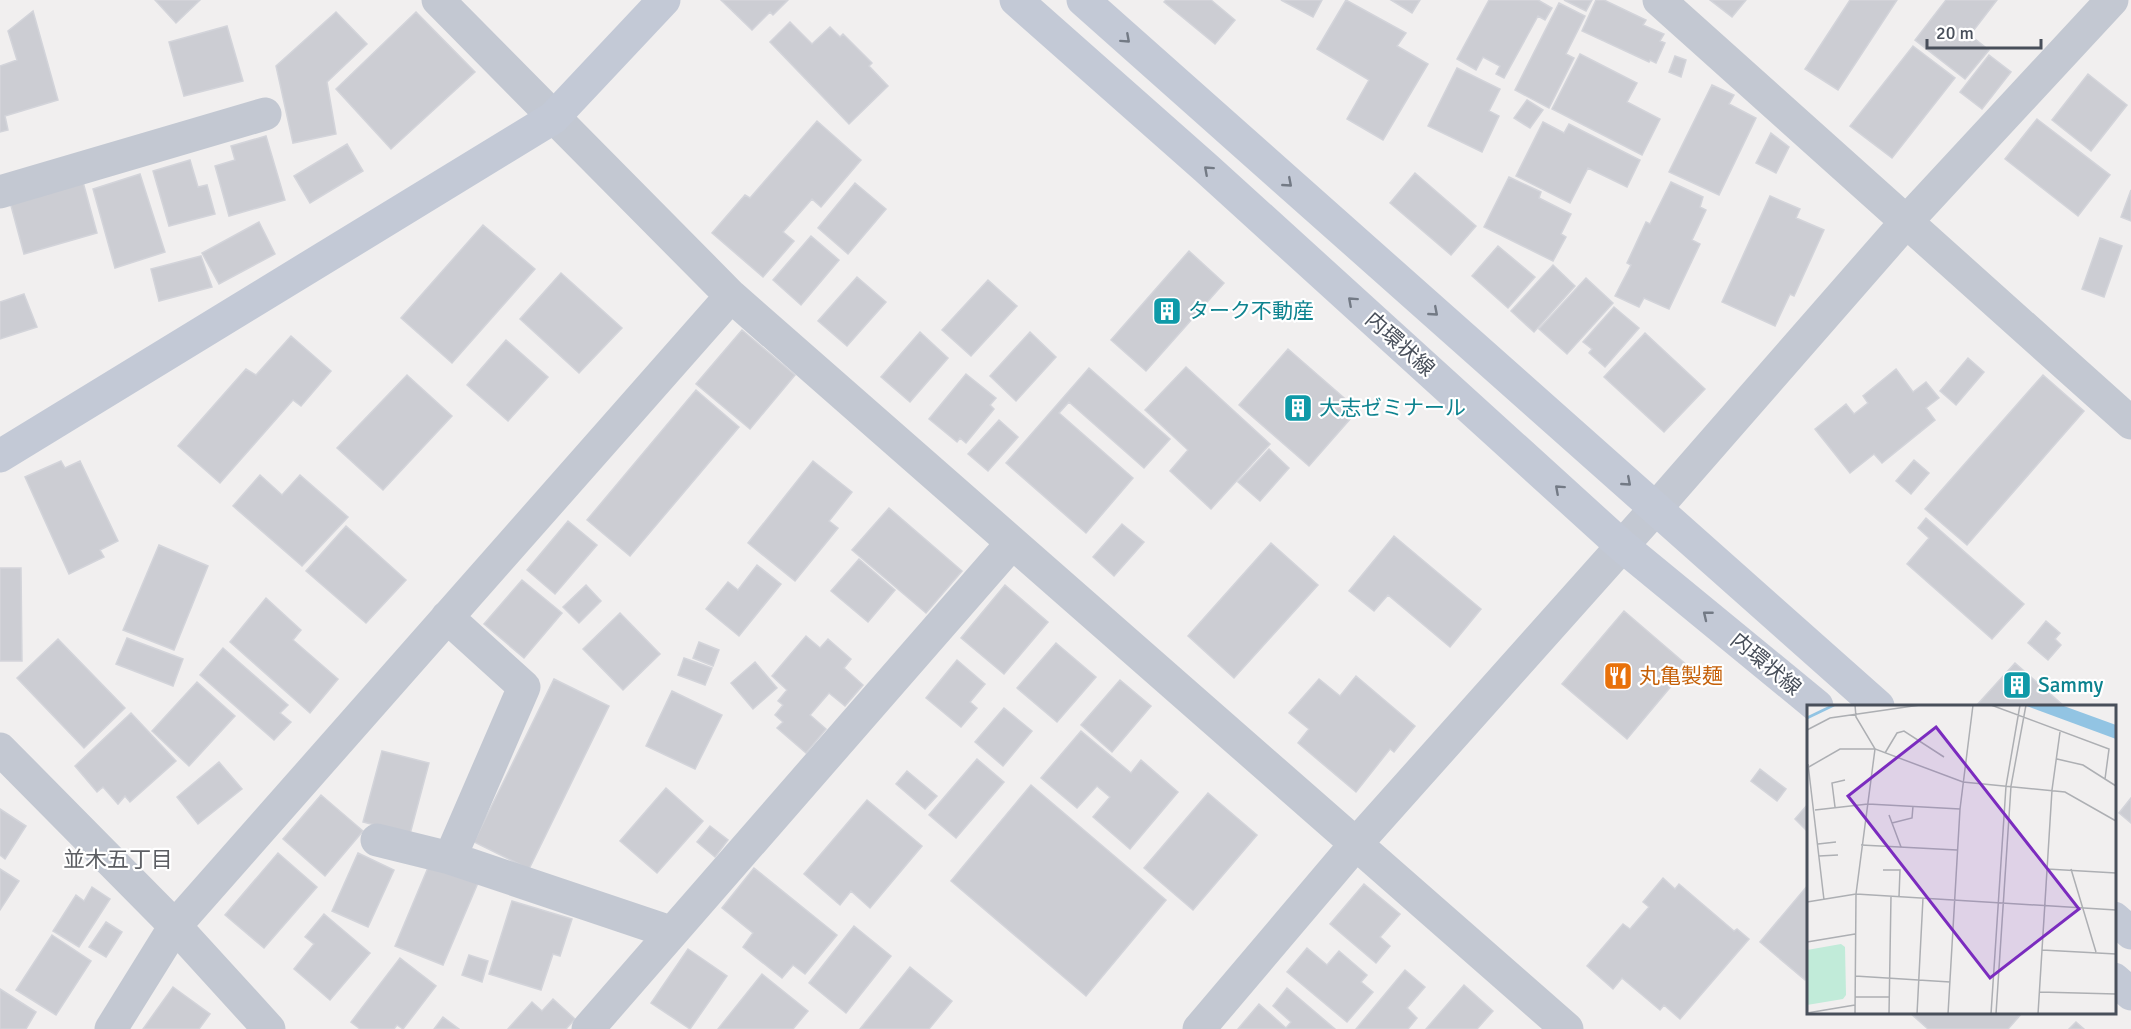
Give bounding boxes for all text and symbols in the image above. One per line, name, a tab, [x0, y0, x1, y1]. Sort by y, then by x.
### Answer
scale bar	[1927, 12, 2041, 50]
text: 20 m	[1936, 22, 1974, 44]
one-way arrow	[1120, 32, 1130, 43]
one-way arrow	[1204, 166, 1215, 177]
one-way arrow	[1281, 176, 1291, 187]
building icon: ターク不動産	[1151, 295, 1183, 327]
one-way arrow	[1349, 297, 1359, 308]
place label: ターク不動産	[1188, 298, 1314, 324]
one-way arrow	[1427, 305, 1438, 316]
street label: 内環状線	[1360, 306, 1440, 382]
building icon: 大志ゼミナール	[1282, 392, 1314, 424]
place label: 大志ゼミナール	[1319, 395, 1466, 421]
one-way arrow	[1621, 475, 1632, 486]
one-way arrow	[1555, 485, 1566, 496]
one-way arrow	[1703, 611, 1714, 622]
street label: 内環状線	[1725, 627, 1807, 701]
restaurant icon: 丸亀製麺	[1602, 660, 1634, 692]
place label: 丸亀製麺	[1639, 663, 1723, 689]
building icon: Sammy	[2001, 669, 2033, 701]
place label: Sammy	[2038, 672, 2103, 698]
inset map	[1807, 705, 2116, 1014]
district label: 並木五丁目	[63, 846, 173, 873]

